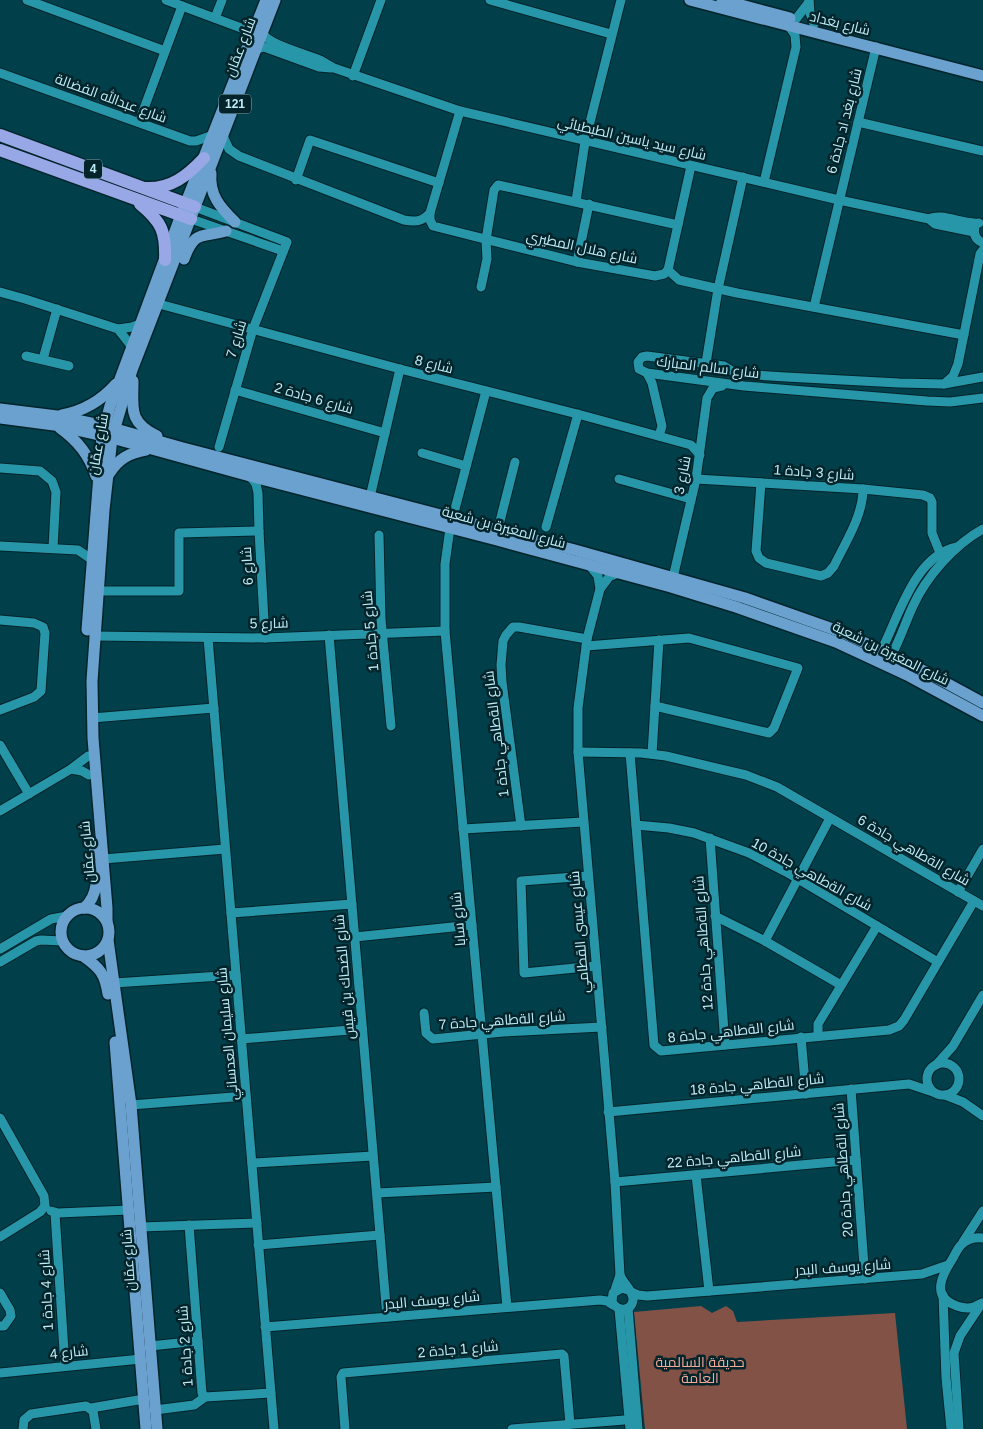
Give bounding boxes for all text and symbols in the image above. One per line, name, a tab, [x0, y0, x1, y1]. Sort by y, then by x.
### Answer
street label: شارع بغداد	[808, 8, 872, 39]
street label: شارع عمّان	[221, 15, 260, 79]
street label: شارع بغد اد جادة 6	[823, 67, 866, 176]
street label: شارع عبدالله الفضالة	[53, 69, 169, 127]
road number: 121	[219, 95, 251, 114]
street label: شارع سيد ياسين الطبطبائي	[555, 113, 708, 167]
road number: 4	[84, 160, 102, 178]
street label: شارع هلال المطيري	[524, 227, 639, 271]
street label: شارع 7	[223, 318, 250, 360]
street label: شارع 8	[413, 352, 455, 377]
street label: شارع سالم المبارك	[655, 353, 760, 383]
street label: شارع 6 جادة 2	[272, 379, 355, 418]
street label: شارع عمّان	[85, 412, 112, 476]
street label: شارع 3	[670, 454, 695, 496]
street label: شارع 3 جادة 1	[773, 461, 855, 484]
street label: شارع المغيرة بن شعبة	[440, 503, 568, 552]
street label: شارع 6	[238, 546, 257, 586]
street label: شارع 5 جادة 1	[358, 590, 383, 672]
street label: شارع 5	[249, 615, 289, 632]
street label: شارع المغيرة بن شعبة	[830, 618, 952, 689]
street label: شارع الةطاهي جادة 1	[480, 669, 516, 798]
street label: شارع الةطاهي جادة 6	[853, 811, 973, 892]
street label: شارع عمّان	[76, 820, 99, 884]
street label: شارع الةطاهي جادة 10	[747, 834, 875, 917]
street label: شارع عيسى القطامي	[566, 870, 596, 994]
street label: شارع الةطاهي جادة 12	[690, 875, 720, 1011]
street label: شارع سابا	[448, 891, 469, 947]
street label: شارع الضحاك بن قيس	[331, 914, 358, 1040]
street label: شارع سليمان العدساني	[213, 966, 245, 1101]
street label: شارع الةطاهي جادة 7	[438, 1008, 566, 1036]
street label: شارع الةطاهي جادة 8	[667, 1016, 795, 1050]
street label: شارع الةطاهي جادة 18	[689, 1070, 825, 1102]
street label: شارع الةطاهي جادة 20	[830, 1102, 860, 1238]
street label: شارع الةطاهي جادة 22	[666, 1143, 802, 1175]
street label: شارع عمّان	[118, 1228, 139, 1292]
street label: شارع 4 جادة 1	[36, 1249, 57, 1331]
street label: شارع يوسف البدر	[794, 1256, 892, 1279]
street label: شارع يوسف البدر	[382, 1288, 481, 1313]
street label: شارع 2 جادة 1	[174, 1305, 197, 1387]
street label: شارع 1 جادة 2	[417, 1337, 499, 1362]
street label: شارع 4	[49, 1342, 89, 1363]
park label: حديقة السالمية العامة	[655, 1354, 745, 1386]

